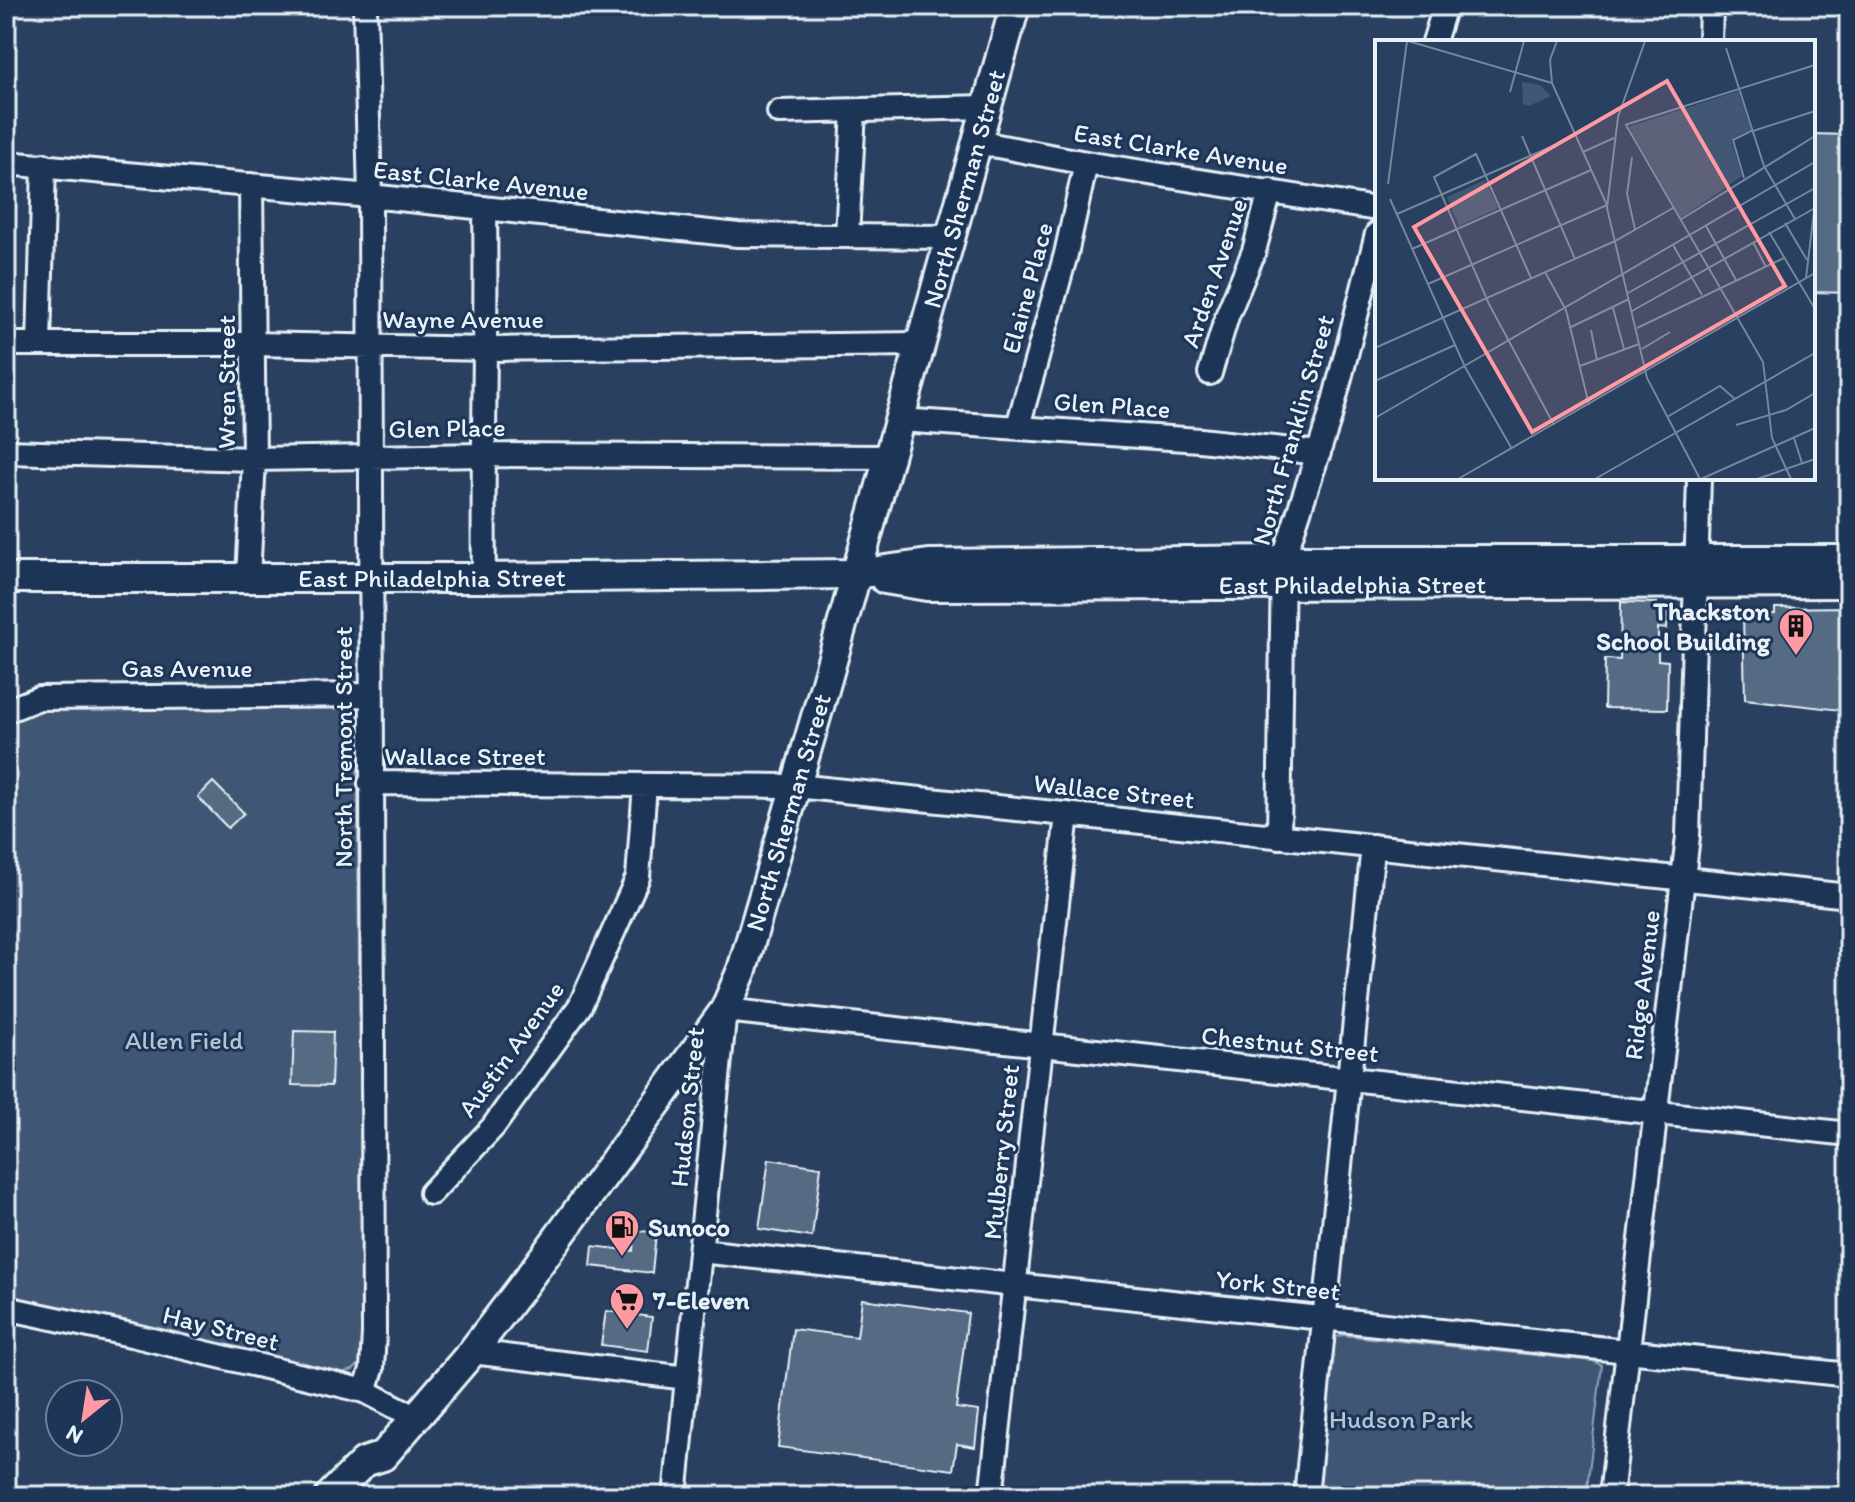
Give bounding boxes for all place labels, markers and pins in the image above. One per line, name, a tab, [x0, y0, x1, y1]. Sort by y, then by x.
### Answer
place label: Thackston School Building	[1596, 595, 1771, 657]
building icon: Thackston School Building	[1777, 607, 1815, 657]
fuel station icon: Sunoco	[603, 1208, 641, 1258]
place label: Sunoco	[648, 1211, 730, 1243]
supermarket icon: 7-Eleven	[608, 1281, 646, 1331]
place label: 7-Eleven	[652, 1284, 750, 1316]

